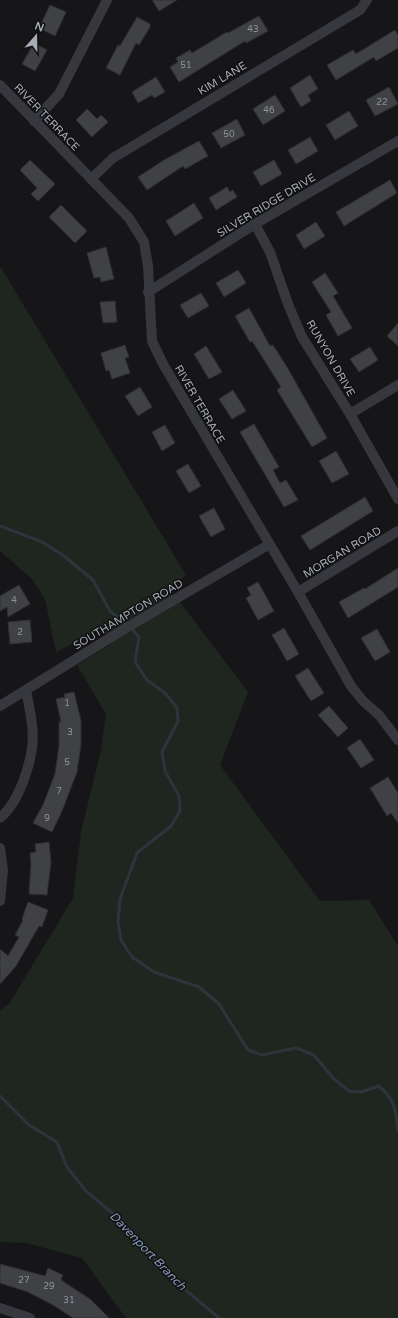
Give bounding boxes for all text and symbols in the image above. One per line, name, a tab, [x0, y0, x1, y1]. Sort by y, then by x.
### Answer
north arrow	[16, 16, 56, 56]
text: N	[33, 19, 46, 35]
house number: 43	[247, 24, 259, 35]
street label: KIM LANE	[196, 59, 249, 98]
house number: 51	[180, 60, 192, 71]
street label: RIVER TERRACE	[11, 81, 82, 154]
house number: 22	[376, 97, 388, 108]
house number: 46	[263, 105, 275, 116]
house number: 50	[223, 129, 235, 140]
street label: SILVER RIDGE DRIVE	[215, 171, 318, 240]
street label: RUNYON DRIVE	[303, 318, 358, 399]
street label: RIVER TERRACE	[172, 363, 227, 446]
street label: MORGAN ROAD	[301, 524, 384, 581]
street label: SOUTHAMPTON ROAD	[71, 577, 185, 652]
house number: 4	[11, 595, 17, 606]
house number: 2	[17, 627, 23, 638]
house number: 1	[64, 698, 70, 709]
house number: 3	[67, 727, 73, 738]
house number: 5	[64, 757, 70, 768]
house number: 7	[56, 786, 62, 797]
house number: 9	[44, 813, 50, 824]
water label: Davenport Branch	[107, 1209, 190, 1294]
house number: 27	[18, 1275, 30, 1286]
house number: 29	[43, 1281, 55, 1292]
house number: 31	[63, 1295, 75, 1306]

